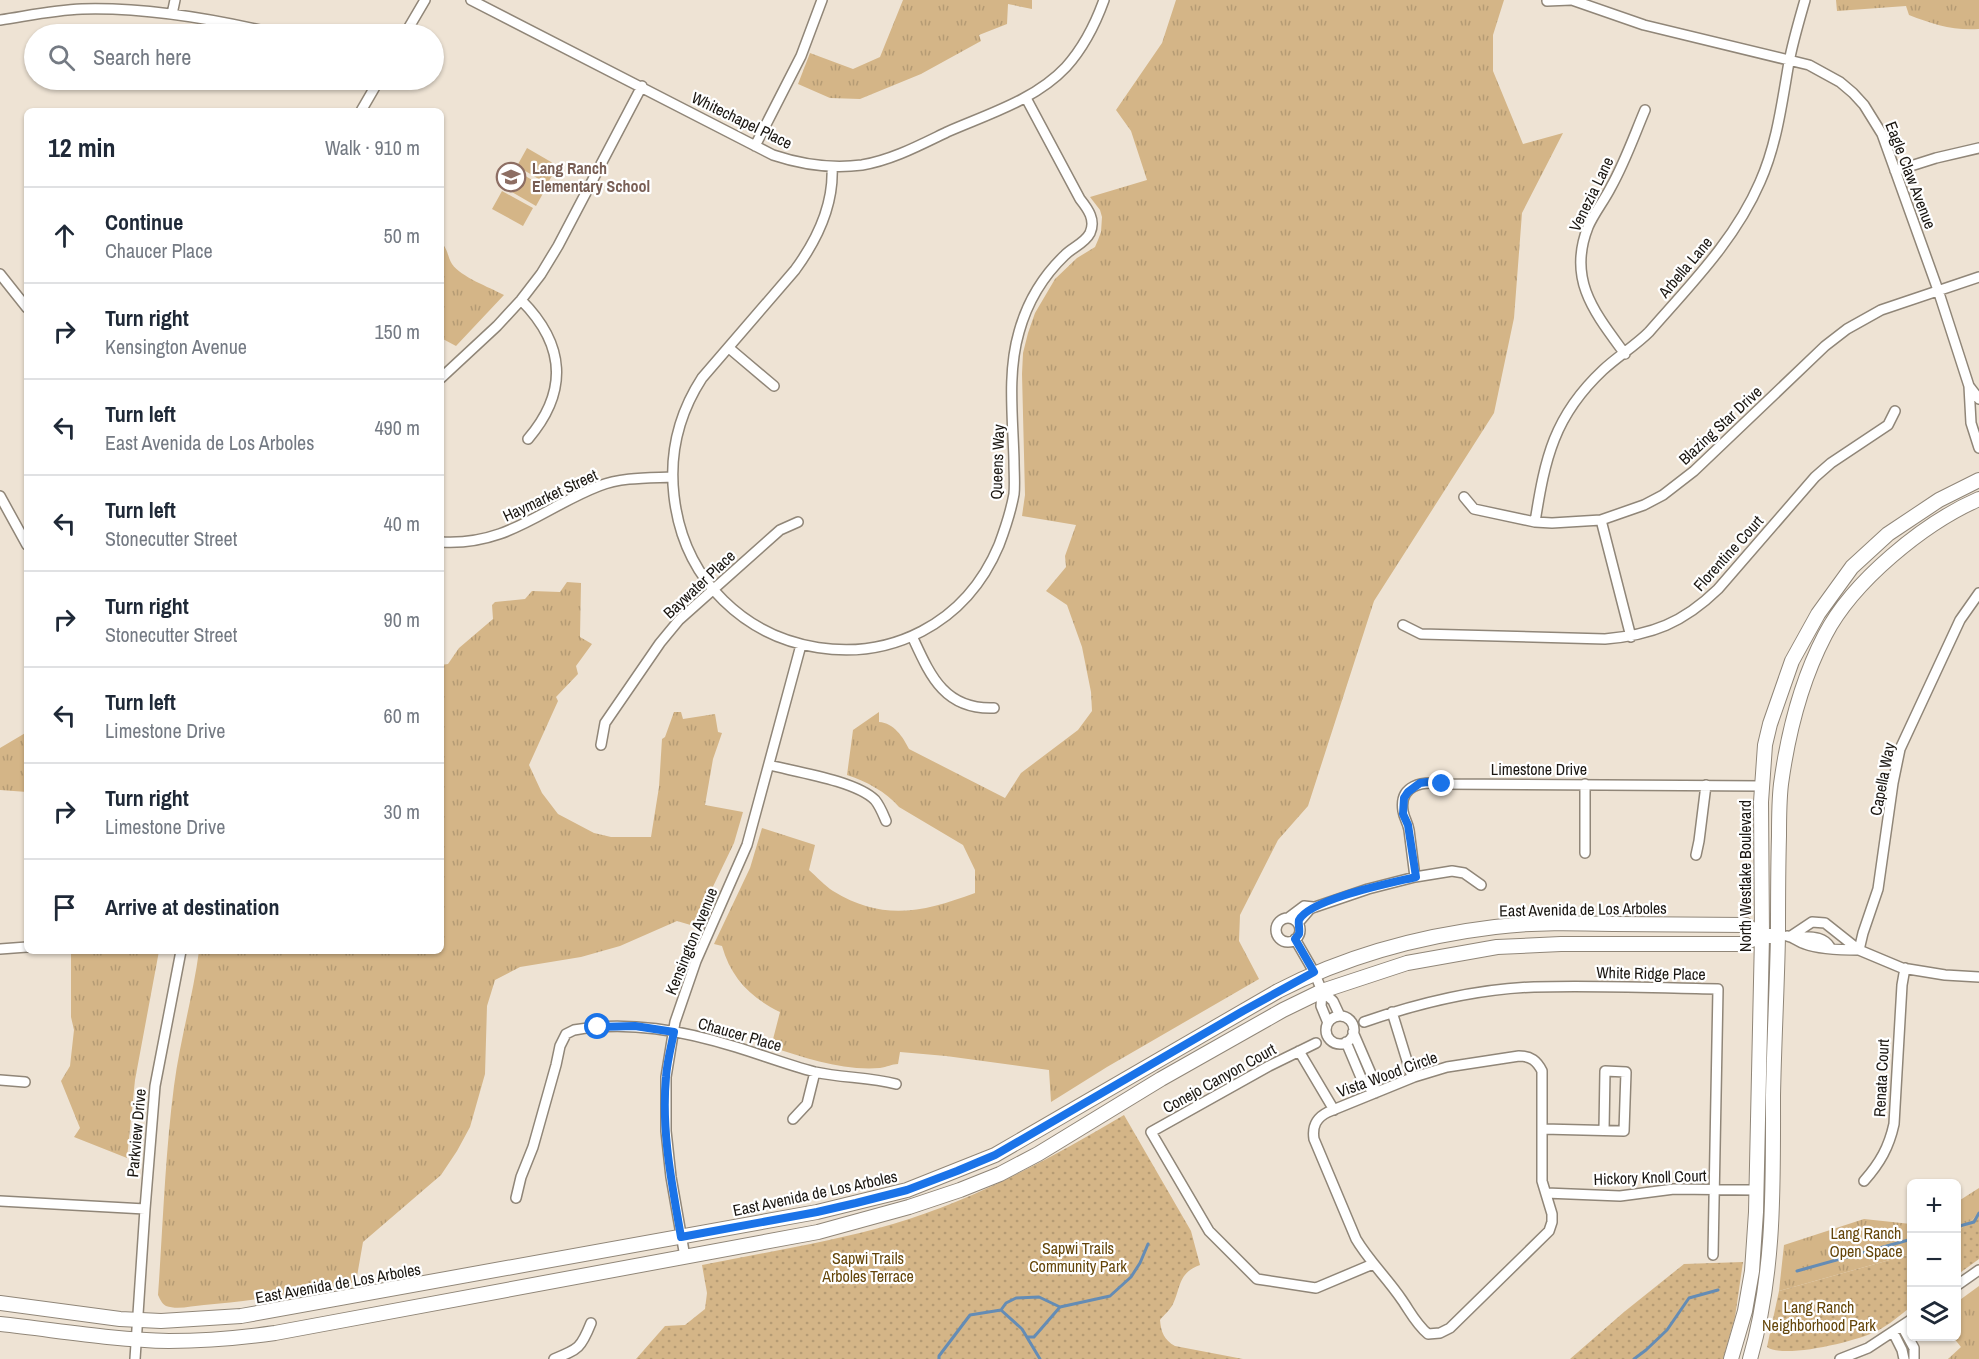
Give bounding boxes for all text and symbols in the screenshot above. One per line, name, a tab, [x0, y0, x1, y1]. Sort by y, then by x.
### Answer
search box	[24, 24, 444, 90]
icon: search	[45, 41, 78, 74]
text: Search here	[93, 42, 191, 72]
street label: Whitechapel Place	[688, 86, 796, 154]
street label: Eagle Claw Avenue	[1880, 118, 1942, 232]
text: 12 min	[48, 130, 116, 165]
text: Walk · 910 m	[325, 134, 420, 161]
street label: Venezia Lane	[1564, 153, 1618, 235]
place label: Lang Ranch Elementary School	[532, 157, 650, 197]
school or university icon: Lang Ranch Elementary School	[495, 161, 527, 193]
text: Continue	[105, 207, 183, 237]
icon: ahead	[48, 219, 81, 252]
text: 50 m	[384, 222, 420, 249]
street label: Arbella Lane	[1652, 232, 1717, 303]
text: Chaucer Place	[105, 237, 213, 264]
text: Turn right	[105, 303, 189, 333]
icon: right	[48, 315, 81, 348]
text: 150 m	[374, 318, 420, 345]
text: Kensington Avenue	[105, 333, 247, 360]
street label: Blazing Star Drive	[1674, 381, 1766, 469]
text: Turn left	[105, 399, 176, 429]
icon: left	[48, 411, 81, 444]
text: 490 m	[374, 414, 420, 441]
street label: Queens Way	[985, 424, 1009, 500]
text: East Avenida de Los Arboles	[105, 429, 314, 456]
street label: Haymarket Street	[499, 463, 601, 527]
text: Turn left	[105, 495, 176, 525]
icon: left	[48, 507, 81, 540]
text: 40 m	[384, 510, 420, 537]
street label: Florentine Court	[1688, 510, 1768, 596]
text: Stonecutter Street	[105, 525, 237, 552]
street label: Baywater Place	[658, 545, 740, 623]
text: Turn right	[105, 591, 189, 621]
icon: right	[48, 603, 81, 636]
text: 90 m	[384, 606, 420, 633]
text: Stonecutter Street	[105, 621, 237, 648]
text: Turn left	[105, 687, 176, 717]
icon: left	[48, 699, 81, 732]
text: 60 m	[384, 702, 420, 729]
text: Limestone Drive	[105, 717, 225, 744]
street label: Capella Way	[1864, 740, 1900, 817]
street label: Limestone Drive	[1491, 758, 1587, 780]
route end	[1428, 770, 1454, 796]
text: Turn right	[105, 783, 189, 813]
icon: right	[48, 795, 81, 828]
text: 30 m	[384, 798, 420, 825]
street label: North Westlake Boulevard	[1734, 800, 1756, 952]
text: Limestone Drive	[105, 813, 225, 840]
street label: Kensington Avenue	[660, 884, 722, 998]
icon: arrive	[48, 891, 81, 924]
text: Arrive at destination	[105, 892, 279, 922]
street label: East Avenida de Los Arboles	[1499, 897, 1667, 921]
street label: White Ridge Place	[1596, 961, 1706, 985]
street label: Chaucer Place	[696, 1012, 784, 1056]
route start	[584, 1013, 610, 1039]
street label: Conejo Canyon Court	[1158, 1038, 1280, 1118]
street label: Renata Court	[1868, 1038, 1894, 1118]
street label: Vista Wood Circle	[1334, 1046, 1440, 1102]
street label: Parkview Drive	[121, 1088, 151, 1178]
street label: Hickory Knoll Court	[1593, 1164, 1707, 1190]
street label: East Avenida de Los Arboles	[731, 1165, 899, 1221]
map controls	[1907, 1179, 1961, 1341]
button: +	[1907, 1179, 1961, 1233]
park label: Lang Ranch Open Space	[1830, 1222, 1902, 1262]
button: −	[1907, 1233, 1961, 1287]
park label: Sapwi Trails Community Park	[1029, 1237, 1127, 1277]
park label: Sapwi Trails Arboles Terrace	[821, 1247, 914, 1287]
street label: East Avenida de Los Arboles	[254, 1258, 422, 1308]
button: layers	[1907, 1287, 1961, 1341]
park label: Lang Ranch Neighborhood Park	[1762, 1296, 1876, 1336]

